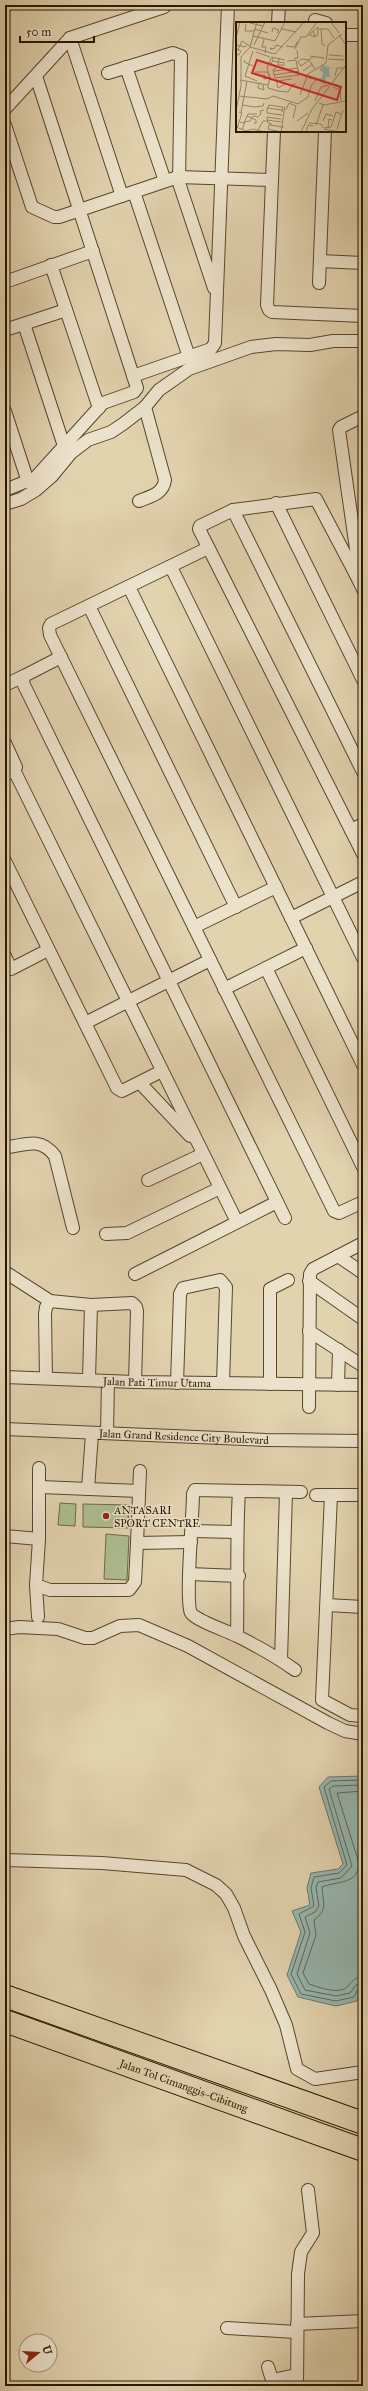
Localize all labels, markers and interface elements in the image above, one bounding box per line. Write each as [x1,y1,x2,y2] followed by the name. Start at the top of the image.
[20,18,94,44] scale bar
[236,22,346,132] inset map
[26,25,51,39] text: 50 m
[102,1375,211,1390] street label: Jalan Pati Timur Utama
[97,1427,269,1447] street label: Jalan Grand Residence City Boulevard
[113,1504,200,1530] place label: ANTASARI SPORT CENTRE
[101,1511,111,1521] marker: ANTASARI SPORT CENTRE
[116,2056,250,2115] street label: Jalan Tol Cimanggis–Cibitung
[18,2333,58,2373] north arrow
[40,2344,55,2357] text: U

